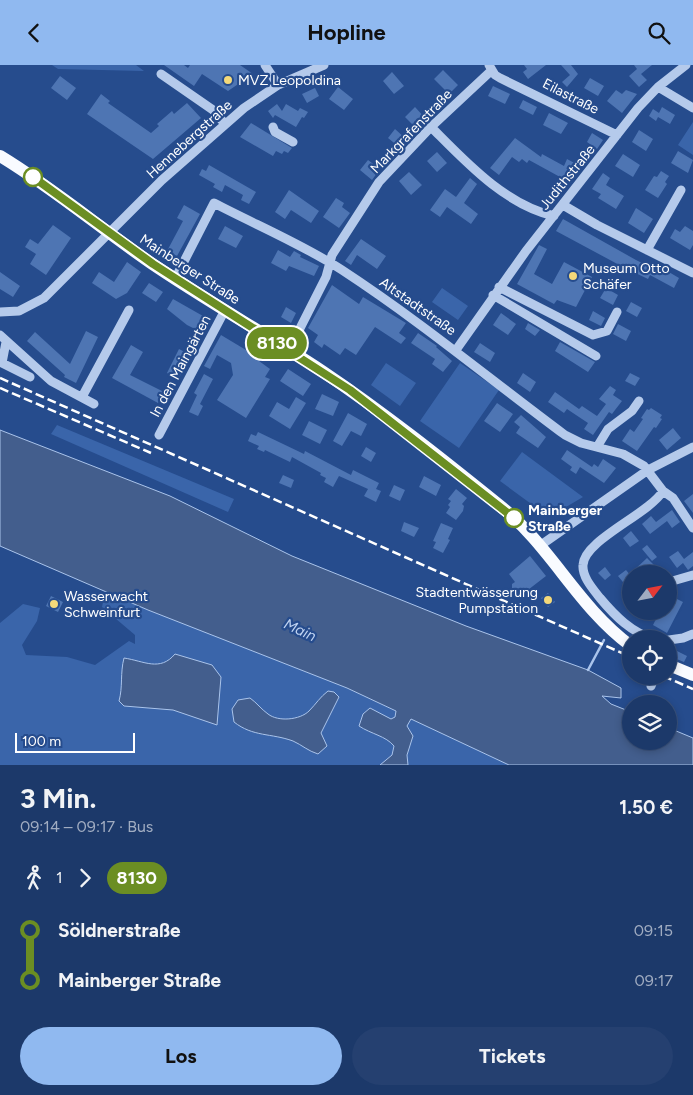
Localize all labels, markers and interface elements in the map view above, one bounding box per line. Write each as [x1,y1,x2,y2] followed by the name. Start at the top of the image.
[20,19,48,47] icon: back
[307,19,386,46] text: Hopline
[645,19,673,47] icon: search
[238,72,341,89] place label: MVZ Leopoldina
[222,74,234,86] marker: MVZ Leopoldina
[540,75,602,118] street label: Eilastraße
[367,86,456,177] street label: Markgrafenstraße
[143,96,236,182] street label: Hennebergstraße
[536,141,599,213] street label: Judithstraße
[23,167,43,187] unlabelled marker
[136,231,243,308] street label: Mainberger Straße
[583,260,670,293] place label: Museum Otto Schäfer
[567,270,579,282] marker: Museum Otto Schäfer
[376,274,460,339] street label: Altstadtstraße
[146,312,215,420] street label: In den Maingärten
[242,327,312,359] line badge: 8130
[257,332,297,354] text: 8130
[528,502,603,535] place label: Mainberger Straße
[504,508,524,528] marker: Mainberger Straße
[622,565,678,620] north arrow
[622,565,677,750] map controls
[415,584,538,617] place label: Stadtentwässerung Pumpstation
[64,588,148,621] place label: Wasserwacht Schweinfurt
[542,594,554,606] marker: Stadtentwässerung Pumpstation
[48,598,60,610] marker: Wasserwacht Schweinfurt
[281,615,319,645] water label: Main
[622,630,677,685] button: locate
[622,695,677,750] button: layers
[15,730,135,753] scale bar
[22,733,61,750] text: 100 m
[20,781,96,815] text: 3 Min.
[619,796,673,819] text: 1.50 €
[20,817,153,836] text: 09:14 – 09:17 · Bus
[20,864,48,892] icon: walk
[71,864,99,892] icon: forward
[117,867,157,889] text: 8130
[56,868,63,887] text: 1
[58,919,181,942] text: Söldnerstraße
[634,921,673,940] text: 09:15
[58,969,221,992] text: Mainberger Straße
[634,971,673,990] text: 09:17
[20,1027,342,1085] button: Los
[352,1027,673,1085] button: Tickets

